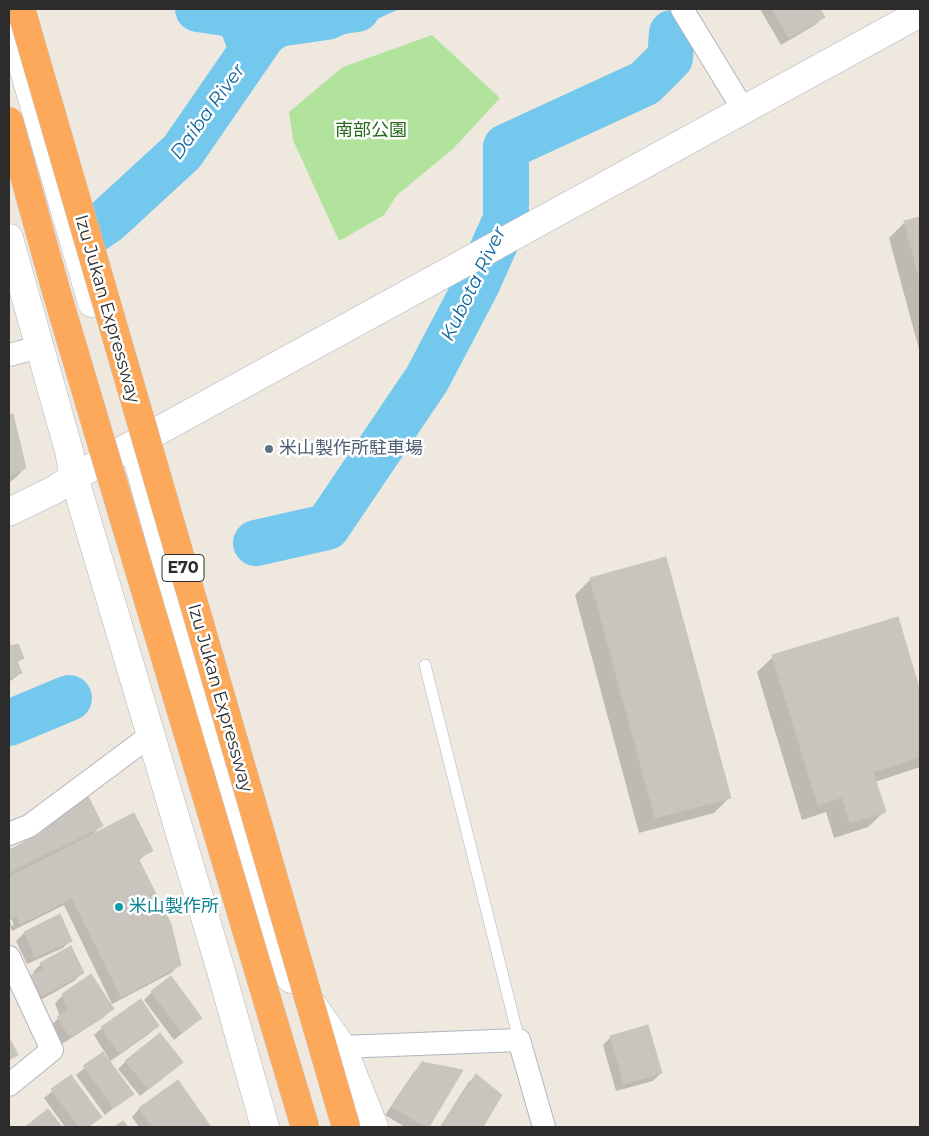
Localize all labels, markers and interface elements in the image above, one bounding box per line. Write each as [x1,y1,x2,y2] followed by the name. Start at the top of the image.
[166,60,250,164] water label: Daiba River
[335,120,407,142] park label: 南部公園
[70,212,144,406] street label: Izu Jukan Expressway
[437,223,511,345] water label: Kubota River
[279,438,423,460] place label: 米山製作所駐車場
[263,443,275,455] marker: 米山製作所駐車場
[162,554,204,582] road number: E70
[183,601,257,795] street label: Izu Jukan Expressway
[129,896,219,918] place label: 米山製作所
[113,901,125,913] marker: 米山製作所

